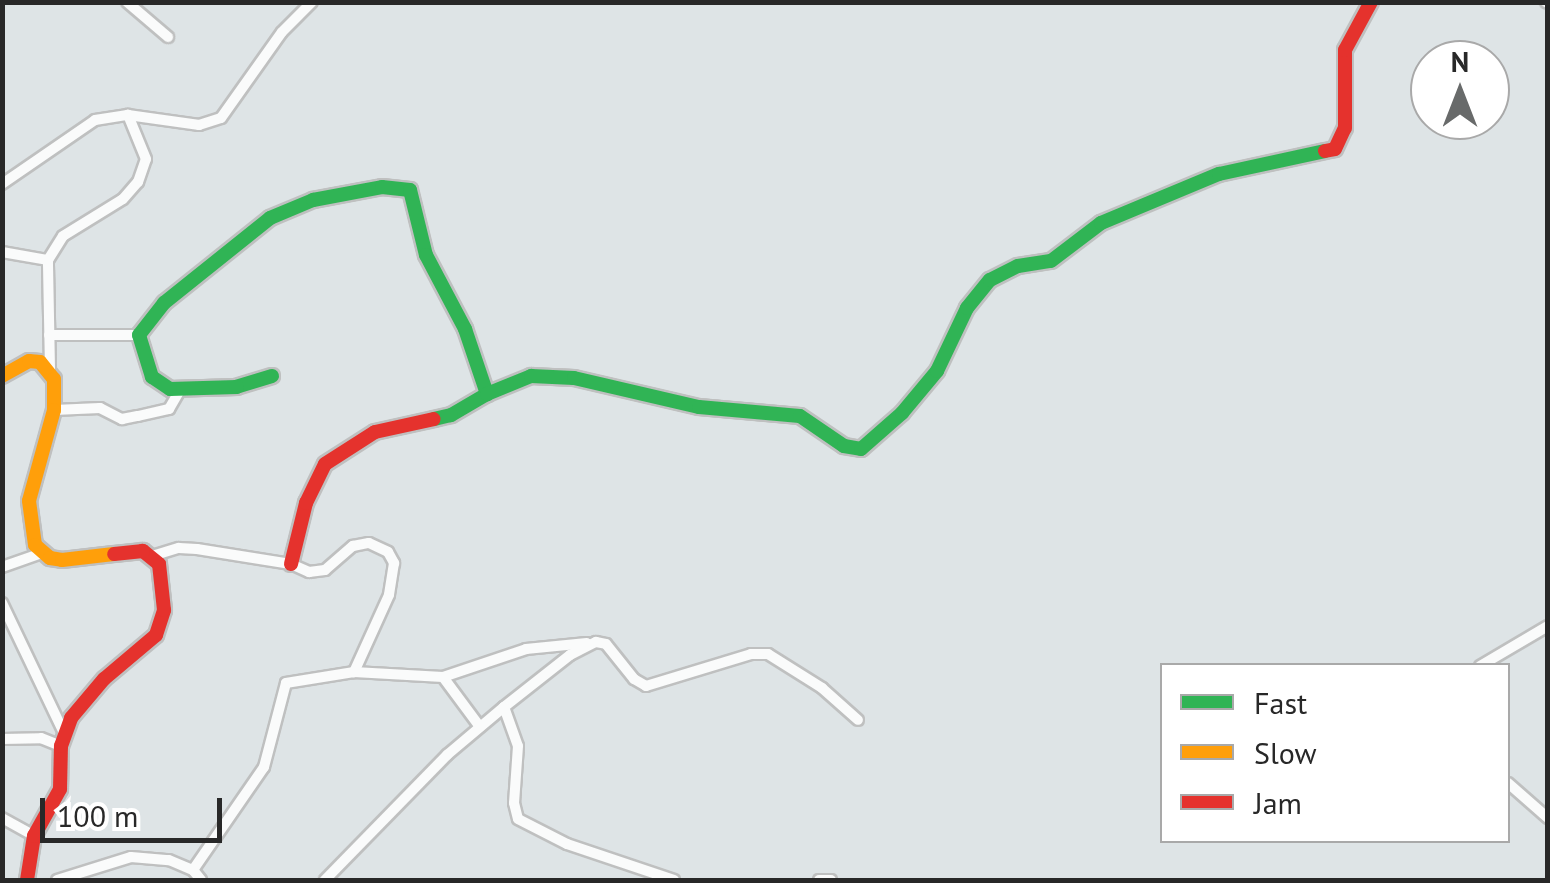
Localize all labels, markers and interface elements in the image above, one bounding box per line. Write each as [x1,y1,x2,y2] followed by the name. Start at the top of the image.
[1410,40,1510,140] north arrow
[1451,43,1469,80] text: N
[1160,663,1510,843] legend
[1254,683,1307,722] text: Fast
[1254,733,1317,772] text: Slow
[45,778,228,840] scale bar
[1254,783,1302,822] text: Jam
[57,796,138,835] text: 100 m

